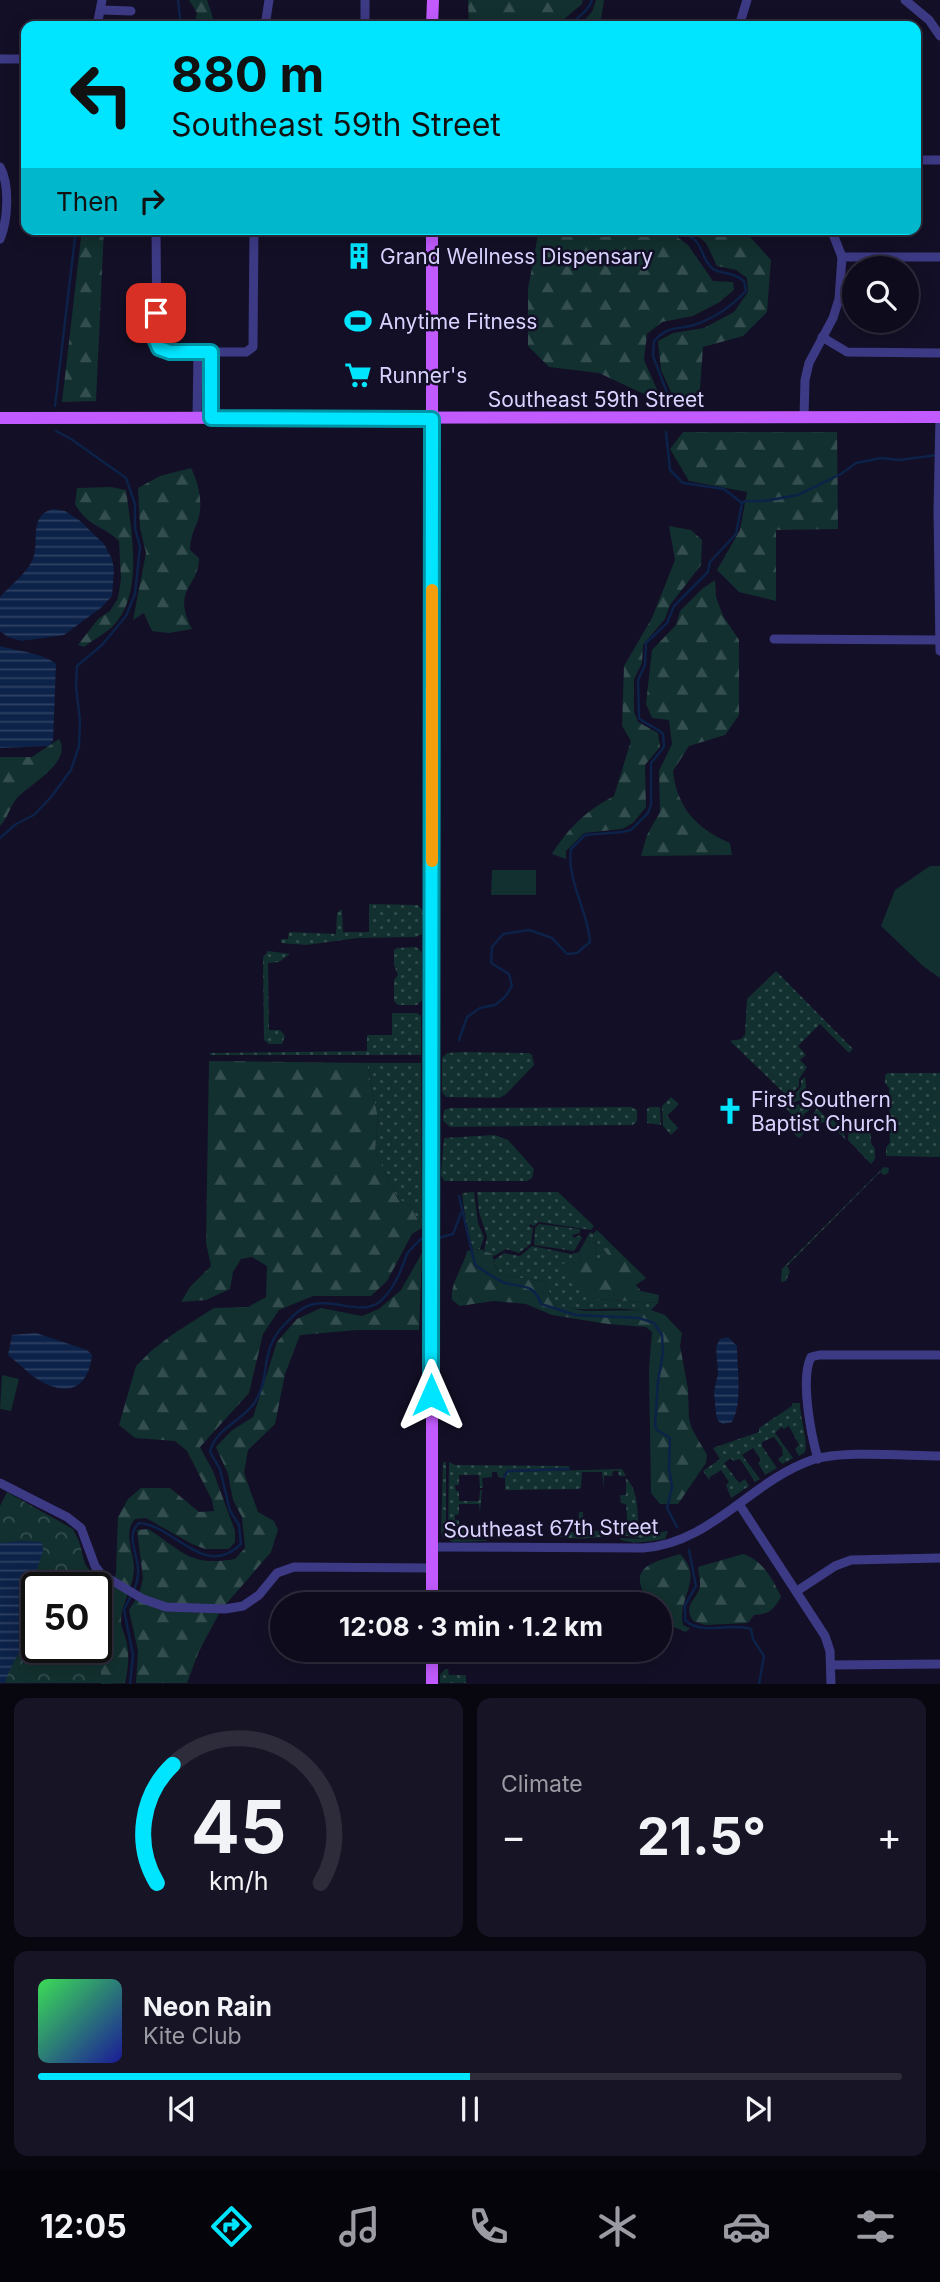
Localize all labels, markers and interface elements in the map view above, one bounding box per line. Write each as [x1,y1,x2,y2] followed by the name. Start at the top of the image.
[171,45,324,104] text: 880 m
[56,49,147,140] icon: left
[171,105,501,144] text: Southeast 59th Street
[133,182,171,220] icon: right
[56,186,119,217] text: Then
[344,241,374,271] building icon: Grand Wellness Dispensary
[380,244,653,269] place label: Grand Wellness Dispensary
[842,256,919,333] map controls
[842,256,919,333] button: search
[126,283,186,343] pin
[137,294,175,332] icon: arrive
[343,306,373,336] sports icon: Anytime Fitness
[379,309,537,334] place label: Anytime Fitness
[343,360,373,390] supermarket icon: Runner's
[379,363,467,388] place label: Runner's
[488,387,704,412] street label: Southeast 59th Street
[751,1087,897,1136] place label: First Southern Baptist Church
[715,1096,745,1126] church icon: First Southern Baptist Church
[394,1358,468,1432] position arrow
[443,1514,659,1542] street label: Southeast 67th Street
[21,1572,112,1663] speed limit sign: 50
[339,1611,603,1642] text: 12:08 · 3 min · 1.2 km
[501,1770,583,1798] text: Climate
[191,1783,286,1872] text: 45
[637,1805,766,1868] text: 21.5°
[501,1813,526,1859] text: −
[877,1813,902,1859] text: +
[209,1866,268,1896] text: km/h
[143,1991,272,2022] text: Neon Rain
[143,2022,242,2050] text: Kite Club
[163,2090,201,2128] icon: previous
[451,2090,489,2128] icon: pause
[739,2090,777,2128] icon: next
[207,2202,256,2251] icon: directions
[335,2202,384,2251] icon: music
[464,2202,513,2251] icon: phone
[593,2202,642,2251] icon: climate
[722,2202,771,2251] icon: car
[851,2202,900,2251] icon: filters
[40,2207,127,2246] text: 12:05

